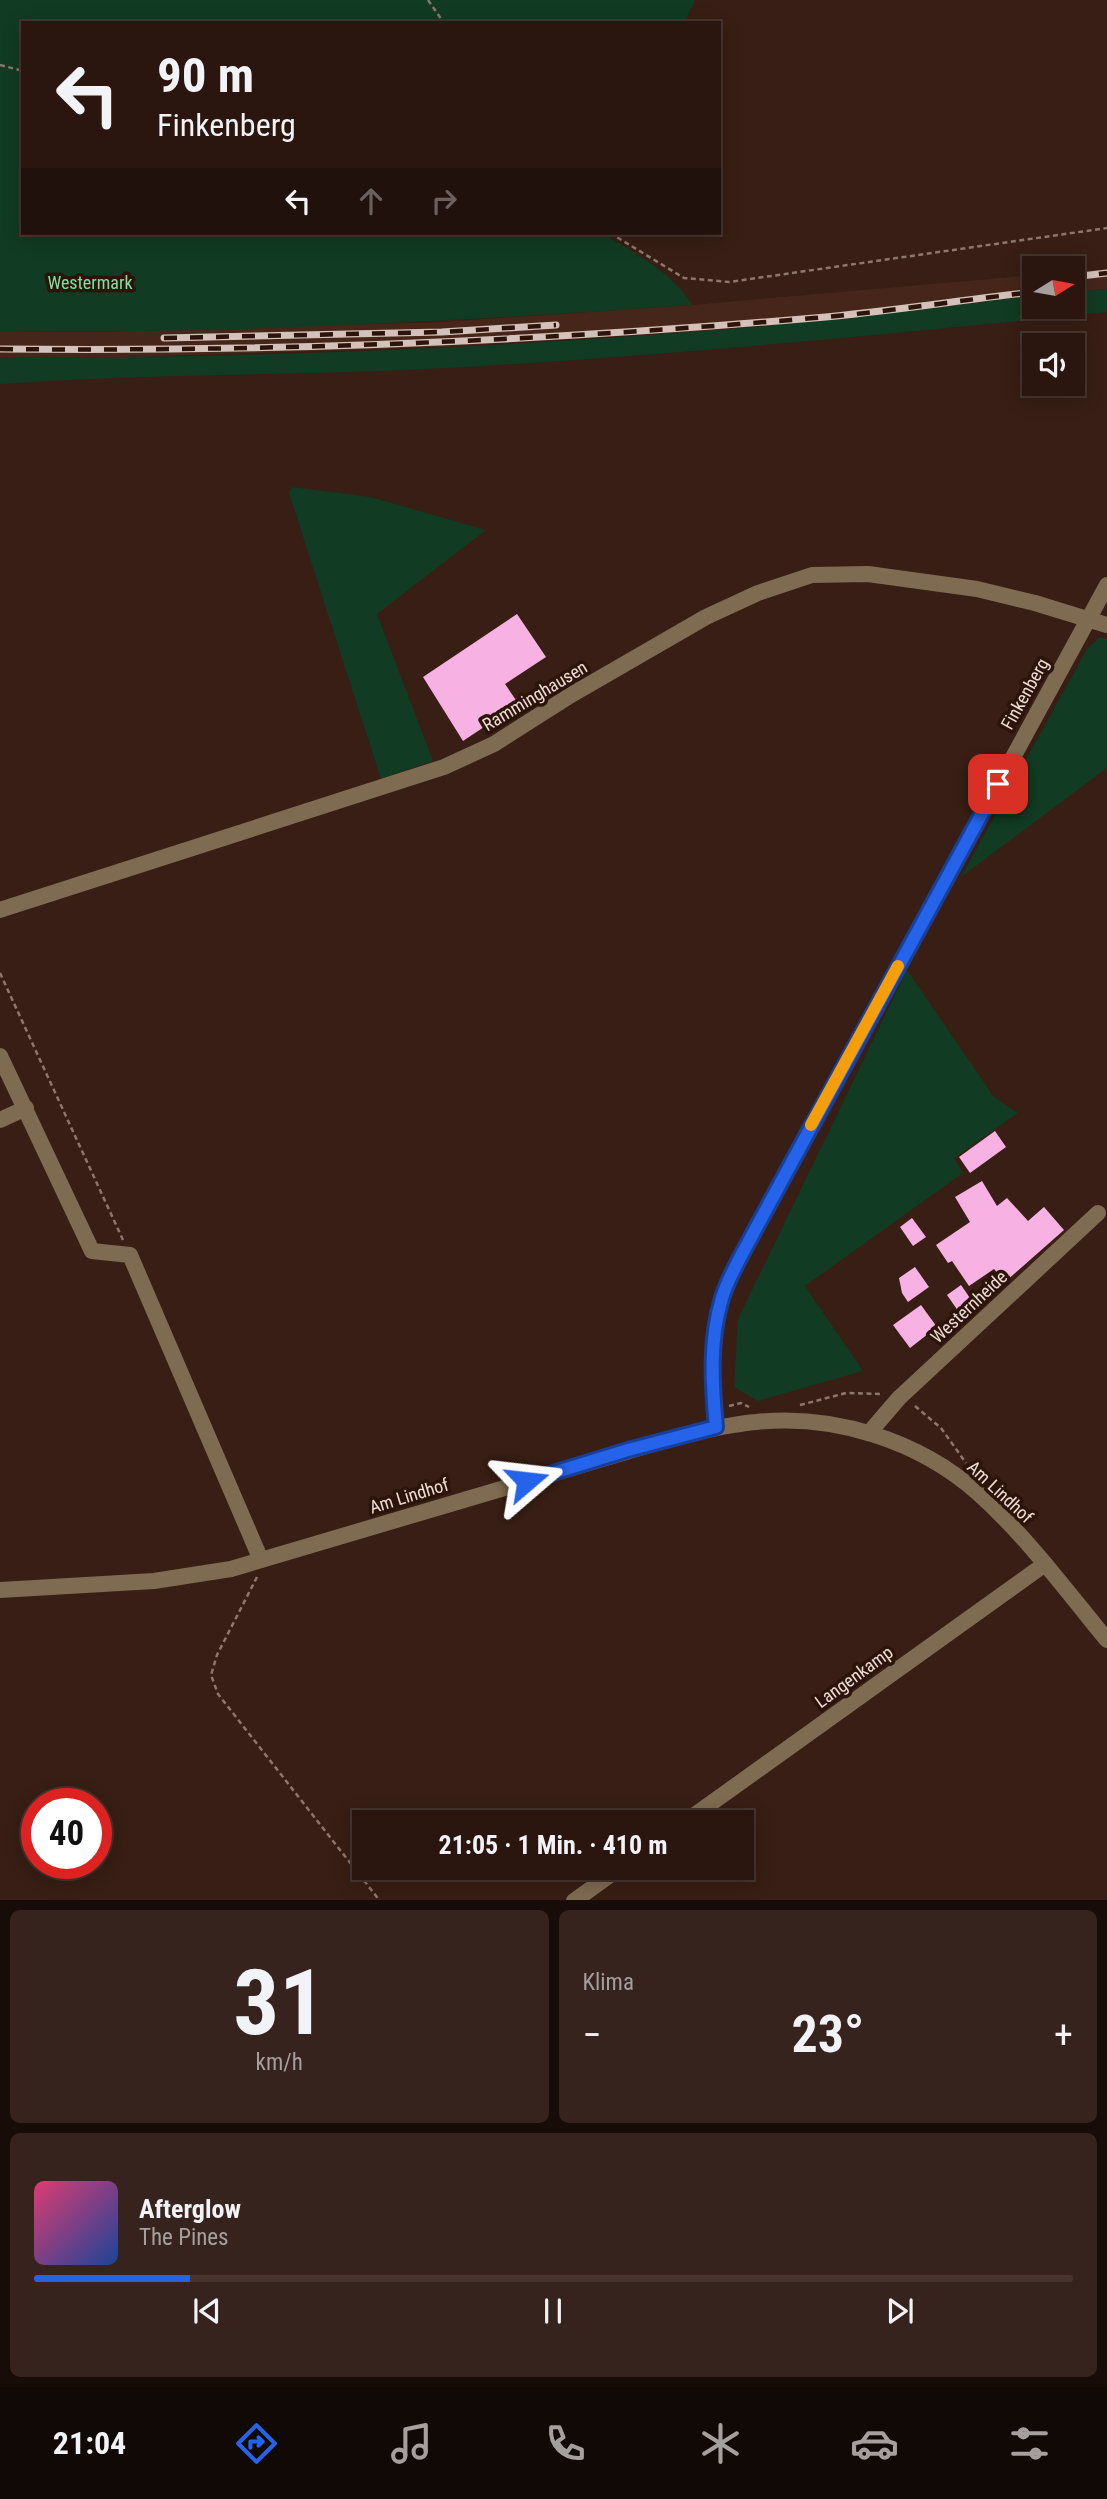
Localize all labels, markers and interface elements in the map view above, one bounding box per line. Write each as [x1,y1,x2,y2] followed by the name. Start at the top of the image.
[157,47,254,104] text: 90 m
[42,49,133,140] icon: left
[157,106,296,144] text: Finkenberg
[279,182,317,220] icon: left
[352,182,390,220] icon: ahead
[425,182,463,220] icon: right
[1022,256,1085,318] north arrow
[1022,256,1085,396] map controls
[47,272,133,293] park label: Westermark
[1022,333,1085,396] button: sound
[996,655,1053,733] street label: Finkenberg
[479,656,591,735] street label: Ramminghausen
[968,754,1028,814] pin
[979,765,1017,803] icon: arrive
[926,1266,1011,1347] street label: Westernheide
[490,1444,564,1518] position arrow
[963,1456,1038,1527] street label: Am Lindhof
[367,1473,451,1518] street label: Am Lindhof
[811,1641,897,1712] street label: Langenkamp
[21,1788,112,1879] speed limit sign: 40
[439,1830,667,1860] text: 21:05 · 1 Min. · 410 m
[233,1950,325,2056] text: 31
[583,1969,634,1996] text: Klima
[791,2004,864,2065] text: 23°
[583,2013,602,2057] text: −
[1054,2013,1073,2057] text: +
[256,2049,303,2076] text: km/h
[139,2194,241,2224] text: Afterglow
[139,2224,229,2251] text: The Pines
[188,2292,226,2330] icon: previous
[534,2292,572,2330] icon: pause
[881,2292,919,2330] icon: next
[232,2419,281,2468] icon: directions
[387,2419,436,2468] icon: music
[541,2419,590,2468] icon: phone
[696,2419,745,2468] icon: climate
[850,2419,899,2468] icon: car
[1005,2419,1054,2468] icon: filters
[53,2424,126,2462] text: 21:04

